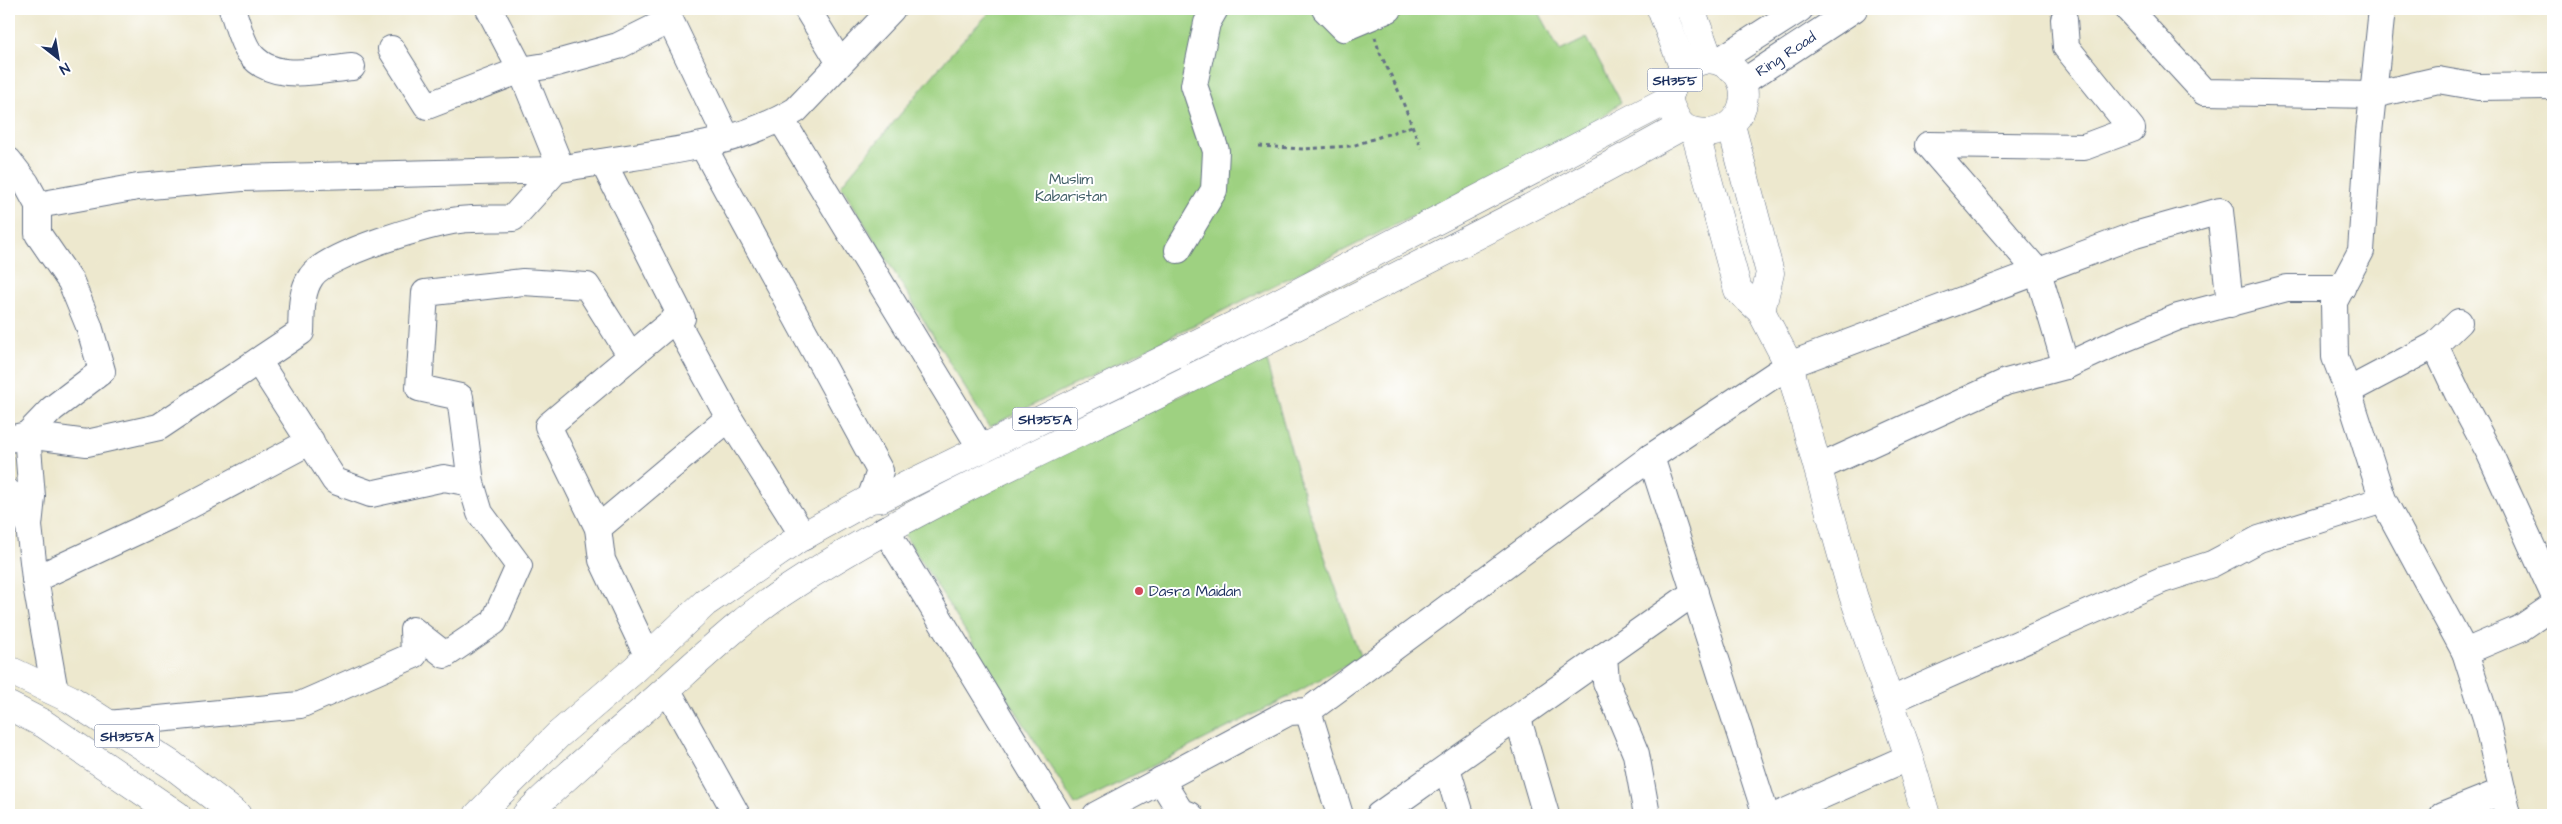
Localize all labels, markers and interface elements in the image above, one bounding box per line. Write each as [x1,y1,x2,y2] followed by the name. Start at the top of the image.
[1751,27,1821,82] street label: Ring Road
[32,32,82,82] north arrow
[55,57,73,79] text: N
[1648,68,1702,92] road number: SH355
[1035,169,1108,207] park label: Muslim Kabaristan
[1012,408,1078,430] road number: SH355A
[1149,581,1241,602] place label: Dasra Maidan
[1133,585,1145,597] marker: Dasra Maidan
[94,724,160,748] road number: SH355A

